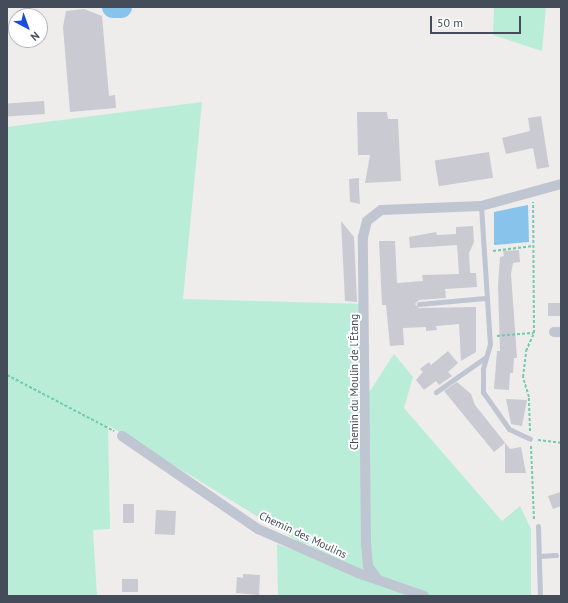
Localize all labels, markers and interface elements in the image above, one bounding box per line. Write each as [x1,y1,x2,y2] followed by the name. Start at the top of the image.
[8,8,48,48] north arrow
[432,8,523,34] scale bar
[437,15,463,30] text: 50 m
[28,29,43,44] text: N
[347,314,361,450] street label: Chemin du Moulin de l'Étang
[257,509,349,561] street label: Chemin des Moulins

